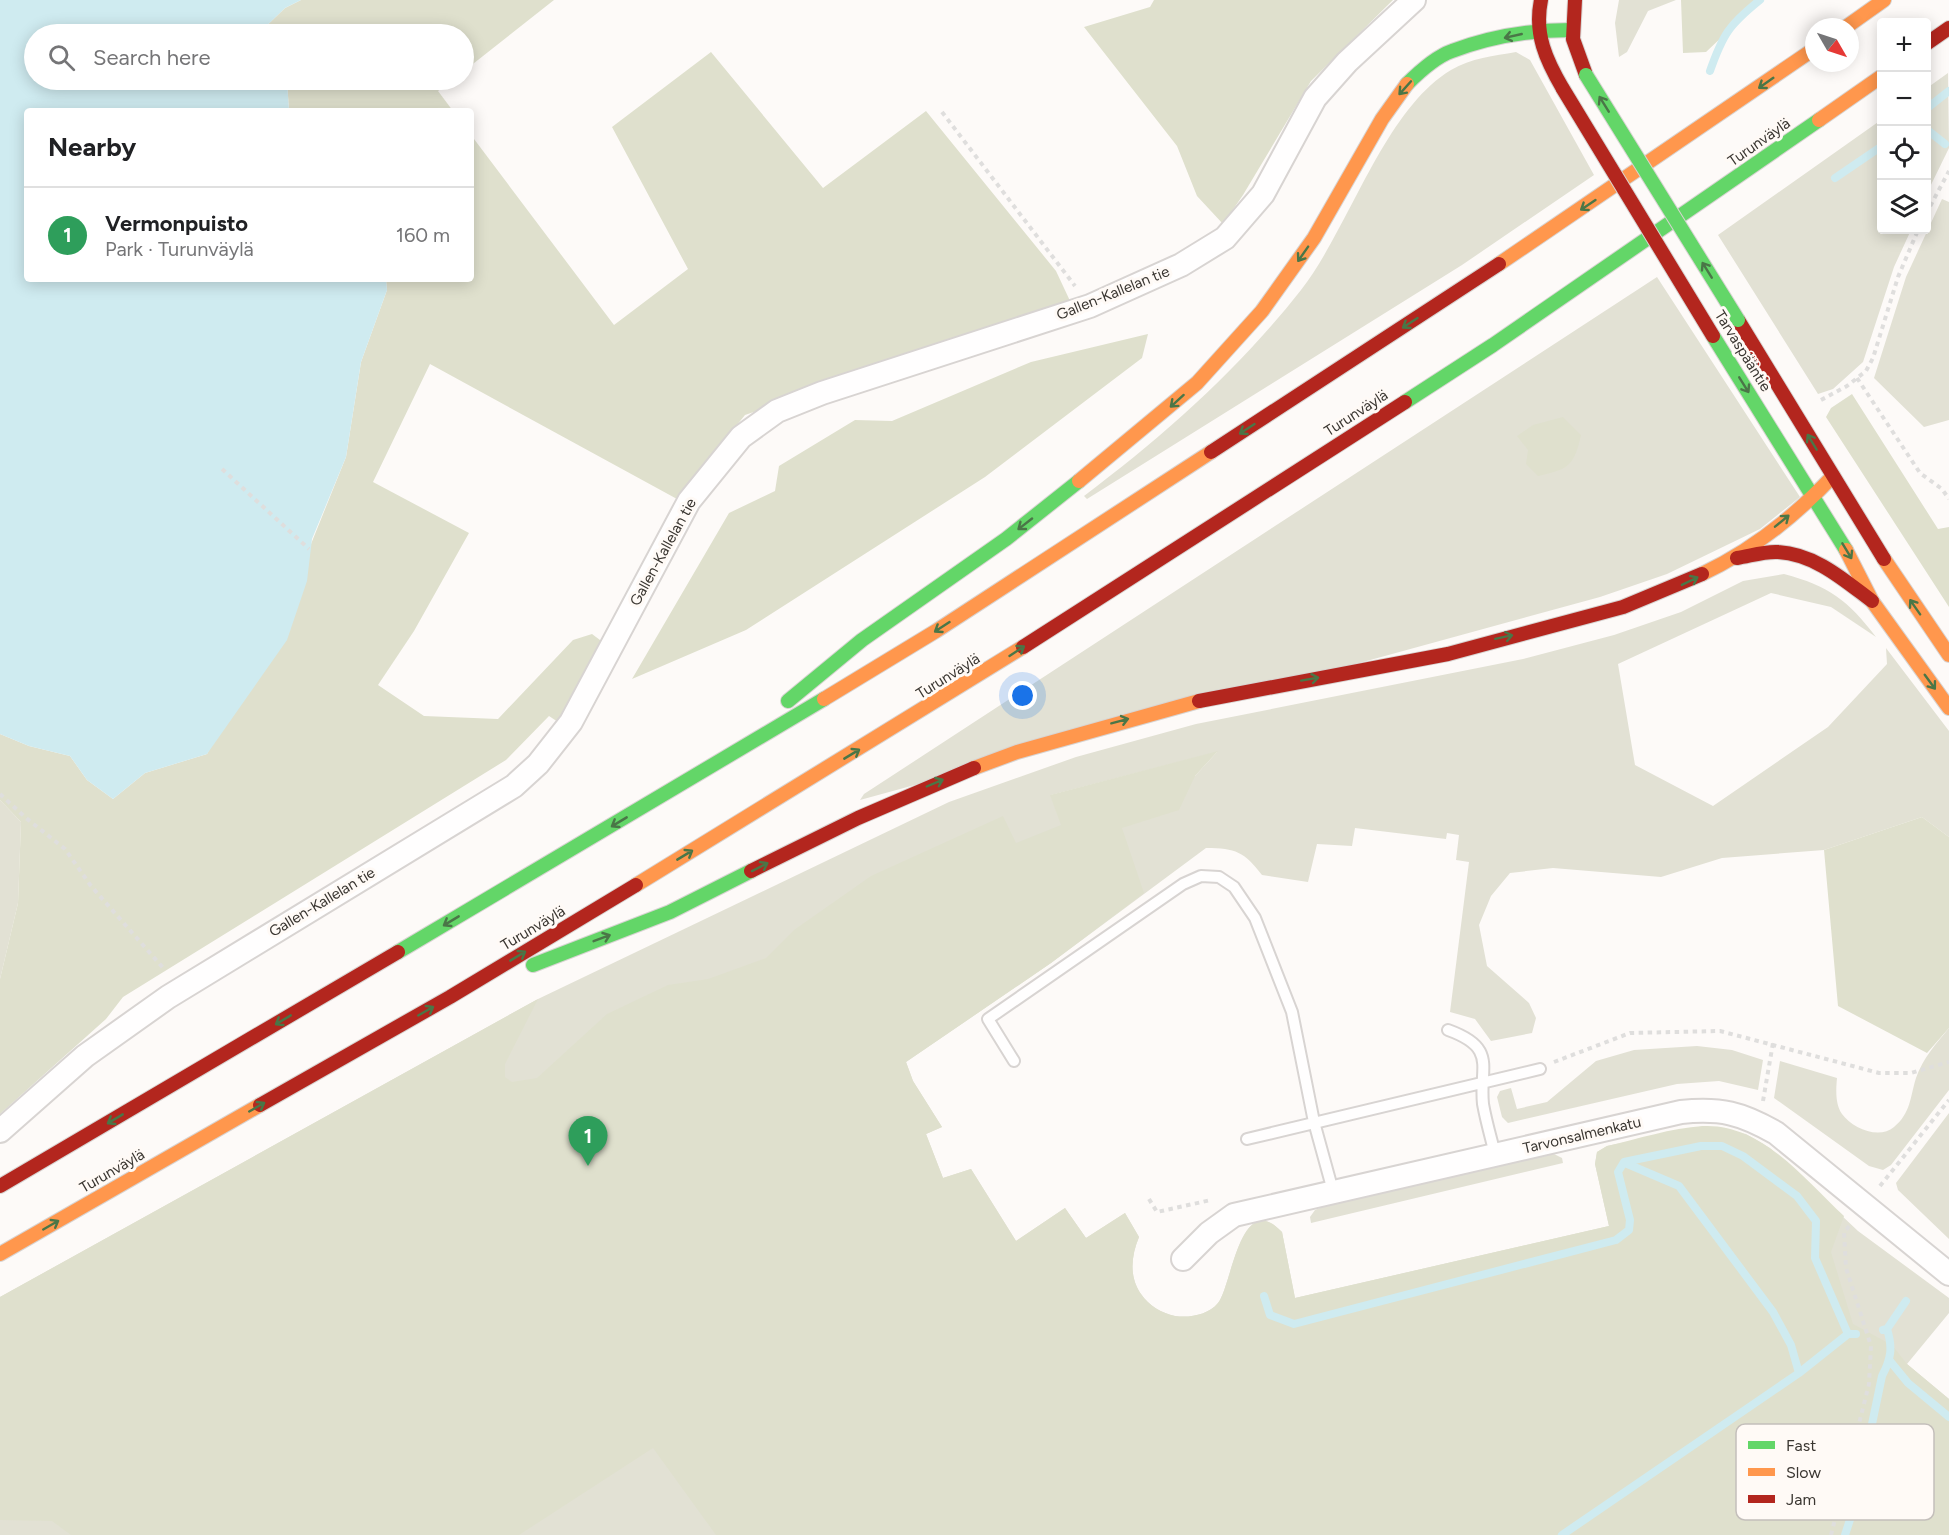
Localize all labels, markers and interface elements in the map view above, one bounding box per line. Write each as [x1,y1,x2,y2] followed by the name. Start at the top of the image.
[1805,18,1859,72] north arrow
[1877,18,1931,234] map controls
[1877,18,1931,72] button: +
[24,24,474,90] search box
[1504,30,1523,42] one-way arrow
[45,41,78,74] icon: search
[93,44,211,71] text: Search here
[1877,72,1931,126] button: −
[1758,77,1775,89] one-way arrow
[1398,80,1412,95] one-way arrow
[1598,96,1611,113] one-way arrow
[1724,114,1794,170] street label: Turunväylä
[1877,126,1931,180] button: locate
[48,131,136,163] text: Nearby
[1877,180,1931,234] button: layers
[1579,198,1596,211] one-way arrow
[105,210,248,237] text: Vermonpuisto
[63,223,72,247] text: 1
[396,223,450,247] text: 160 m
[105,237,254,261] text: Park · Turunväylä
[1297,245,1309,261] one-way arrow
[1054,262,1172,324] street label: Gallen-Kallelan tie
[1701,262,1713,279] one-way arrow
[1711,307,1775,395] street label: Tarvaspääntie
[1402,317,1419,329] one-way arrow
[1739,376,1751,393] one-way arrow
[1321,386,1391,440] street label: Turunväylä
[1169,394,1184,408] one-way arrow
[1238,423,1255,436] one-way arrow
[1806,434,1818,451] one-way arrow
[626,495,700,609] street label: Gallen-Kallelan tie
[1774,515,1790,528] one-way arrow
[1017,517,1033,530] one-way arrow
[1841,542,1853,559] one-way arrow
[1680,574,1698,586] one-way arrow
[1909,599,1921,616] one-way arrow
[934,621,951,633] one-way arrow
[1494,631,1513,643] one-way arrow
[1008,645,1025,657] one-way arrow
[913,649,983,703] street label: Turunväylä
[1300,673,1320,684] one-way arrow
[1924,674,1936,690] one-way arrow
[1008,681,1037,710] your location
[1110,715,1129,726] one-way arrow
[843,748,860,760] one-way arrow
[926,777,944,788] one-way arrow
[611,816,628,828] one-way arrow
[676,849,693,861] one-way arrow
[750,861,768,873] one-way arrow
[266,863,378,941] street label: Gallen-Kallelan tie
[498,902,568,954] street label: Turunväylä
[443,915,460,927] one-way arrow
[593,932,611,943] one-way arrow
[509,950,526,962] one-way arrow
[417,1005,434,1017] one-way arrow
[275,1014,292,1026] one-way arrow
[248,1101,265,1113] one-way arrow
[107,1113,124,1125] one-way arrow
[1521,1113,1643,1157] street label: Tarvonsalmenkatu
[568,1116,608,1166] pin: 1
[76,1145,148,1197] street label: Turunväylä
[42,1218,59,1230] one-way arrow
[1736,1424,1934,1520] legend
[1786,1436,1816,1455] text: Fast
[1786,1463,1821,1482] text: Slow
[1786,1490,1816,1509] text: Jam

